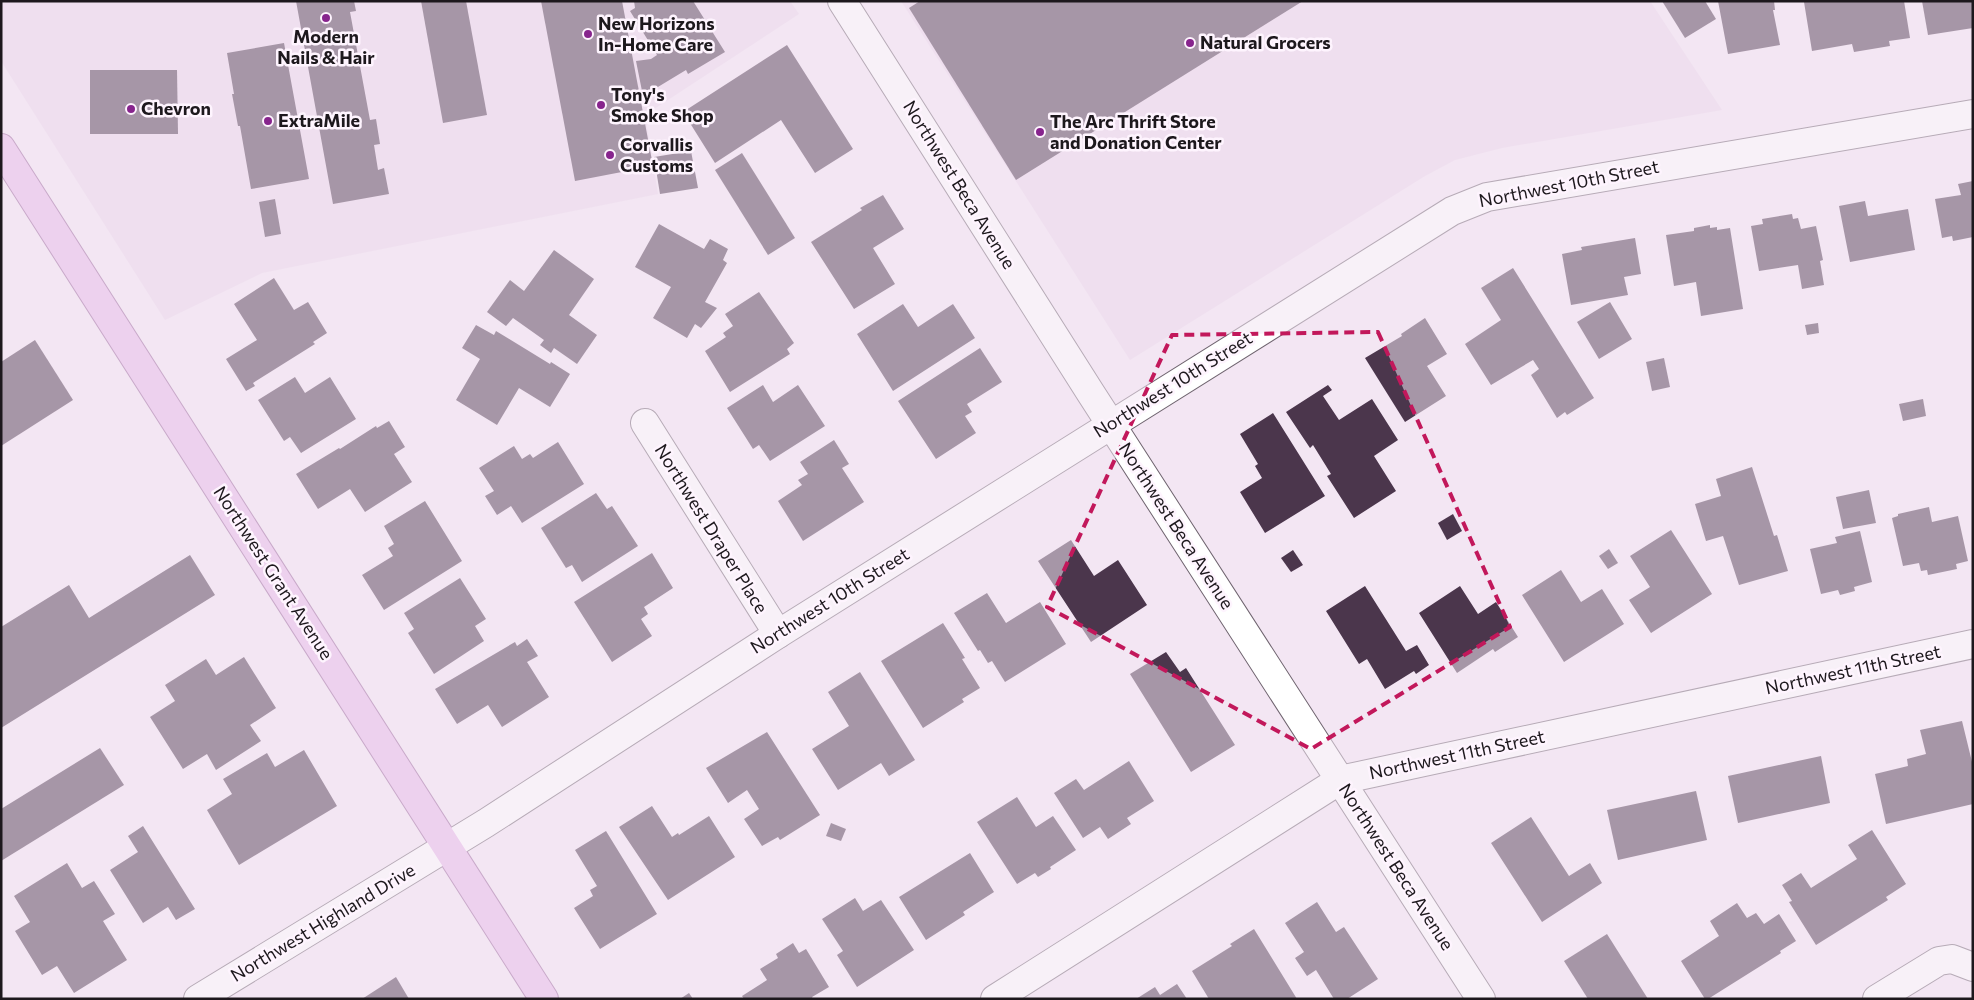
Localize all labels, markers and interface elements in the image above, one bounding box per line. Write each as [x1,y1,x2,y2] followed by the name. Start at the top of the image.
[320,12,332,24] marker: Modern Nails & Hair
[598,12,715,55] place label: New Horizons In-Home Care
[277,25,375,68] place label: Modern Nails & Hair
[582,28,594,40] marker: New Horizons In-Home Care
[1200,31,1331,53] place label: Natural Grocers
[1184,37,1196,49] marker: Natural Grocers
[611,83,714,126] place label: Tony's Smoke Shop
[899,96,1021,273] street label: Northwest Beca Avenue
[141,97,211,119] place label: Chevron
[595,99,607,111] marker: Tony's Smoke Shop
[125,103,137,115] marker: Chevron
[278,109,360,131] place label: ExtraMile
[1050,110,1222,153] place label: The Arc Thrift Store and Donation Center
[262,115,274,127] marker: ExtraMile
[1034,126,1046,138] marker: The Arc Thrift Store and Donation Center
[620,133,693,176] place label: Corvallis Customs
[604,149,616,161] marker: Corvallis Customs
[1477,155,1661,211] street label: Northwest 10th Street
[1089,326,1256,442] street label: Northwest 10th Street
[1115,438,1239,613] street label: Northwest Beca Avenue
[651,440,773,617] street label: Northwest Draper Place
[210,482,338,663] street label: Northwest Grant Avenue
[746,542,913,658] street label: Northwest 10th Street
[1763,640,1943,698] street label: Northwest 11th Street
[1367,725,1547,783] street label: Northwest 11th Street
[1335,779,1459,954] street label: Northwest Beca Avenue
[226,858,419,986] street label: Northwest Highland Drive

